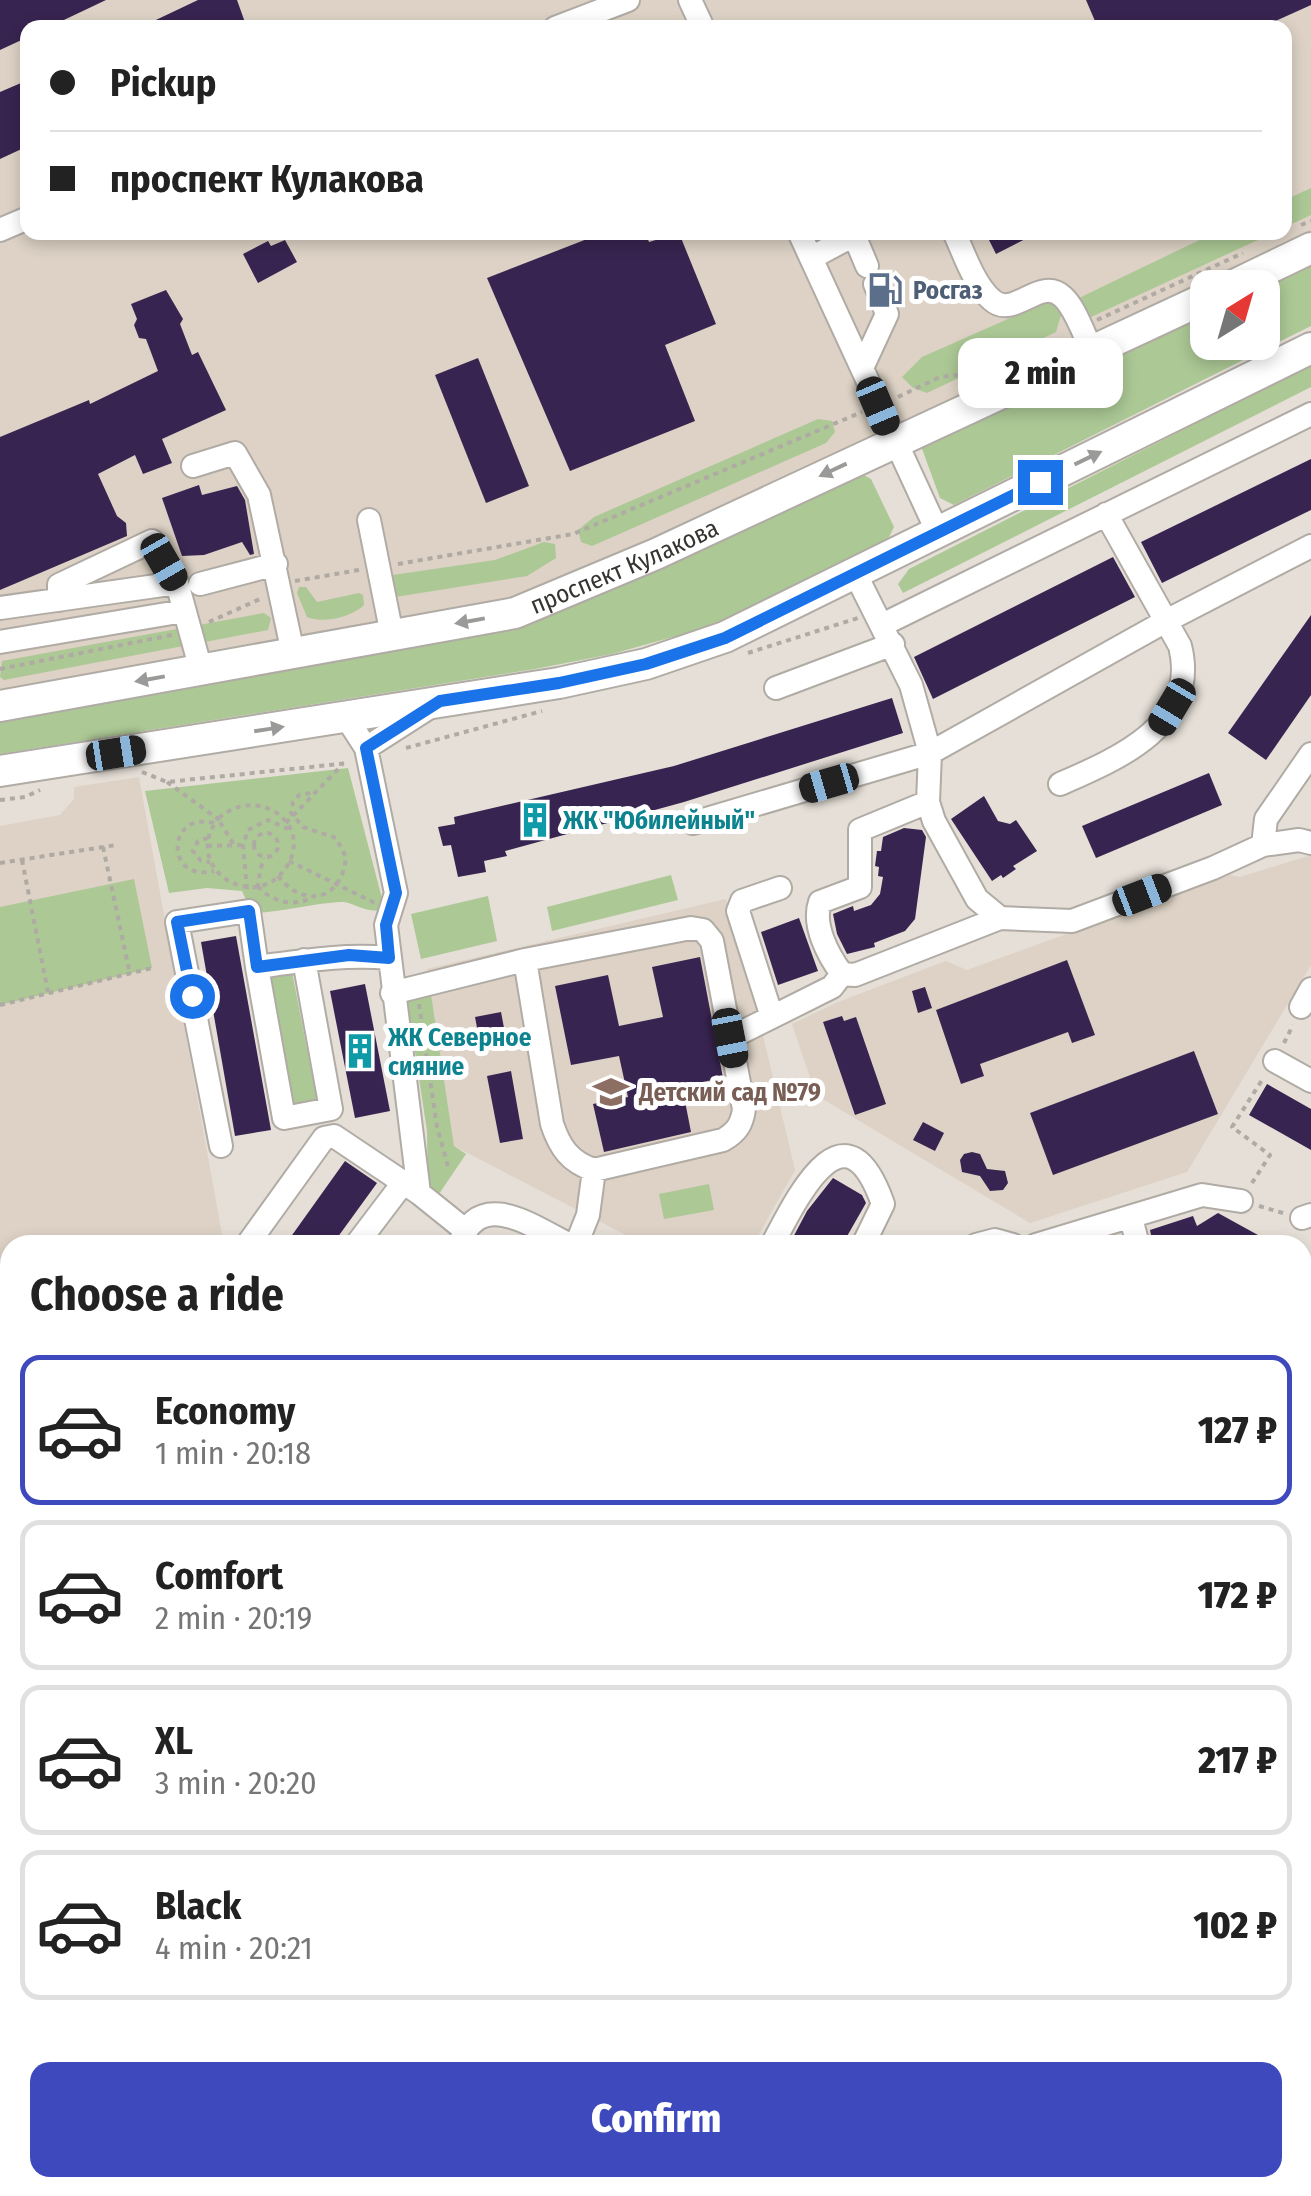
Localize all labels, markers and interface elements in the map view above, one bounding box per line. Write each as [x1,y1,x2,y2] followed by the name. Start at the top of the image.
[110,60,216,106] text: Pickup
[110,156,424,202] text: проспект Кулакова
[1190,270,1280,360] north arrow
[1190,270,1280,360] map controls
[866,271,904,309] fuel station icon: Росгаз
[913,276,983,306] place label: Росгаз
[958,337,1122,407] callout: 2 min
[1005,354,1076,392] text: 2 min
[852,373,904,439] car
[1074,450,1103,467] one-way arrow
[1018,460,1063,505] route end
[818,461,847,478] one-way arrow
[526,513,723,621] street label: проспект Кулакова
[136,529,192,595] car
[453,614,485,629] one-way arrow
[134,672,165,687] one-way arrow
[1144,674,1200,740] car
[254,720,285,736] one-way arrow
[84,733,148,773] car
[796,760,862,806] car
[516,801,554,839] building icon: ЖК "Юбилейный"
[562,806,755,836] place label: ЖК "Юбилейный"
[1109,870,1175,920] car
[170,974,215,1019] route start
[710,1006,750,1070] car
[387,1023,532,1082] place label: ЖК Северное сияние
[341,1032,379,1070] building icon: ЖК Северное сияние
[592,1073,630,1111] school or university icon: Детский сад №79
[638,1078,821,1108] place label: Детский сад №79
[30,1268,284,1322] text: Choose a ride
[35,1385,125,1475] icon: car
[155,1388,295,1434] text: Economy
[1198,1407,1277,1453] text: 127 ₽
[155,1434,311,1472] text: 1 min · 20:18
[35,1550,125,1640] icon: car
[155,1553,283,1599] text: Comfort
[1198,1572,1277,1618] text: 172 ₽
[155,1599,312,1637] text: 2 min · 20:19
[35,1715,125,1805] icon: car
[155,1718,193,1764] text: XL
[1198,1737,1277,1783] text: 217 ₽
[155,1764,317,1802] text: 3 min · 20:20
[35,1880,125,1970] icon: car
[155,1883,241,1929] text: Black
[1193,1902,1277,1948] text: 102 ₽
[155,1929,313,1967] text: 4 min · 20:21
[30,2062,1282,2177] button: Confirm

